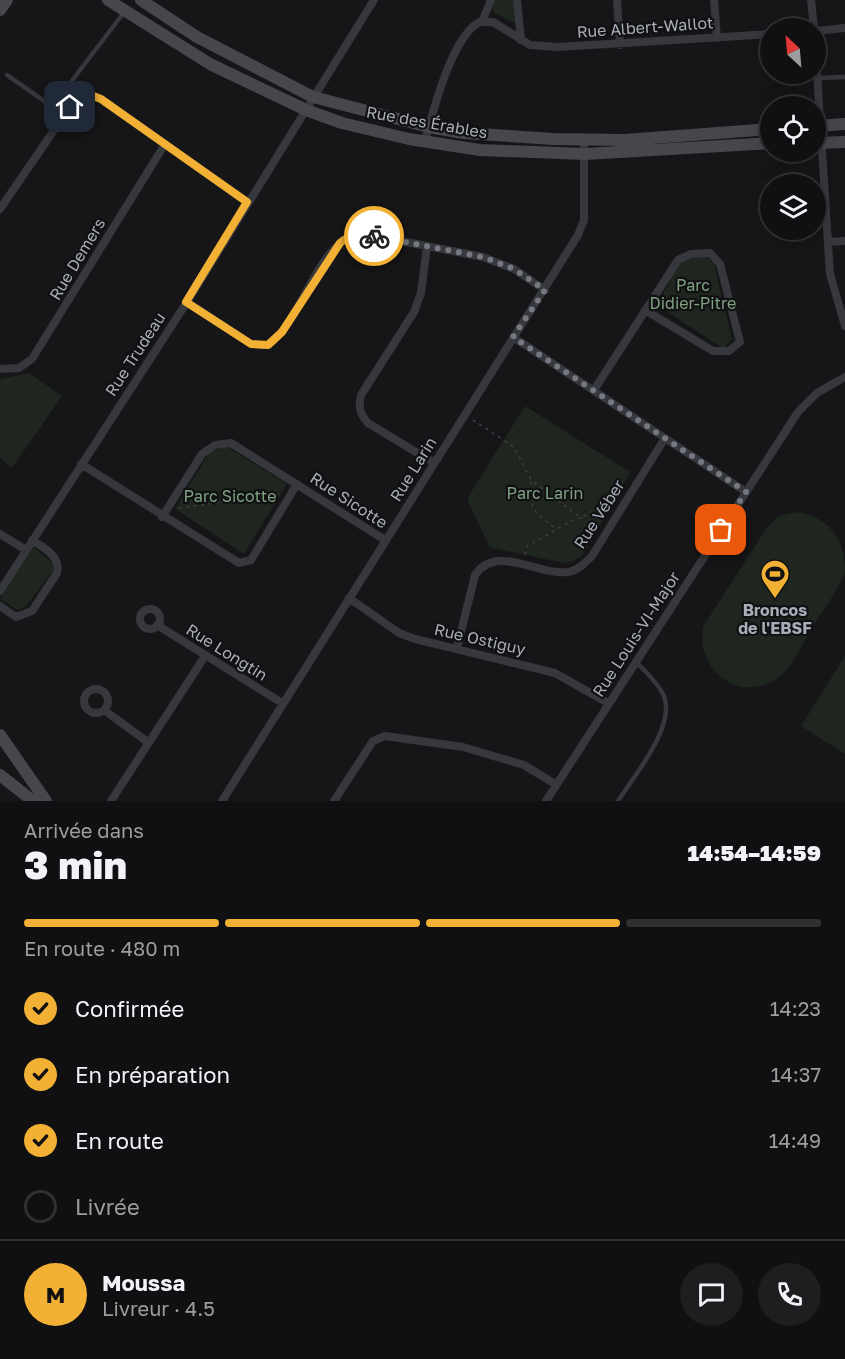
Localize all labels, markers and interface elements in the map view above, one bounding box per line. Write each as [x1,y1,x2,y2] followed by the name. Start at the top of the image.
[576,12,714,42] street label: Rue Albert-Wallot
[760,18,826,84] north arrow
[760,18,826,240] map controls
[44,81,95,132] pin
[53,90,86,123] icon: home
[760,96,826,162] button: locate
[365,102,489,142] street label: Rue des Érables
[760,174,826,240] button: layers
[344,206,404,266] courier
[45,214,109,304] street label: Rue Demers
[358,220,391,253] icon: bike
[650,275,736,313] park label: Parc Didier-Pitre
[101,308,169,400] street label: Rue Trudeau
[385,433,441,505] street label: Rue Larin
[307,468,391,532] street label: Rue Sicotte
[569,476,629,552] street label: Rue Véber
[507,483,583,503] park label: Parc Larin
[184,486,276,506] park label: Parc Sicotte
[695,504,746,555] pin
[704,513,737,546] icon: bag
[759,558,791,600] sports icon: Broncos de l'EBSF
[588,568,684,700] street label: Rue Louis-VI-Major
[738,600,812,638] place label: Broncos de l'EBSF
[183,619,271,685] street label: Rue Longtin
[432,619,528,659] street label: Rue Ostiguy
[24,818,144,842] text: Arrivée dans
[688,839,821,866] text: 14:54–14:59
[24,841,127,888] text: 3 min
[24,936,180,960] text: En route · 480 m
[24,992,57,1025] icon: check
[75,995,184,1022] text: Confirmée
[770,996,821,1020] text: 14:23
[24,1058,57,1091] icon: check
[75,1061,230,1088] text: En préparation
[771,1062,821,1086] text: 14:37
[24,1124,57,1157] icon: check
[75,1127,164,1154] text: En route
[769,1128,821,1152] text: 14:49
[75,1193,140,1220] text: Livrée
[680,1263,743,1326] button: chat
[758,1263,821,1326] button: phone
[102,1269,185,1296] text: Moussa
[46,1281,65,1308] text: M
[102,1296,215,1320] text: Livreur · 4.5

